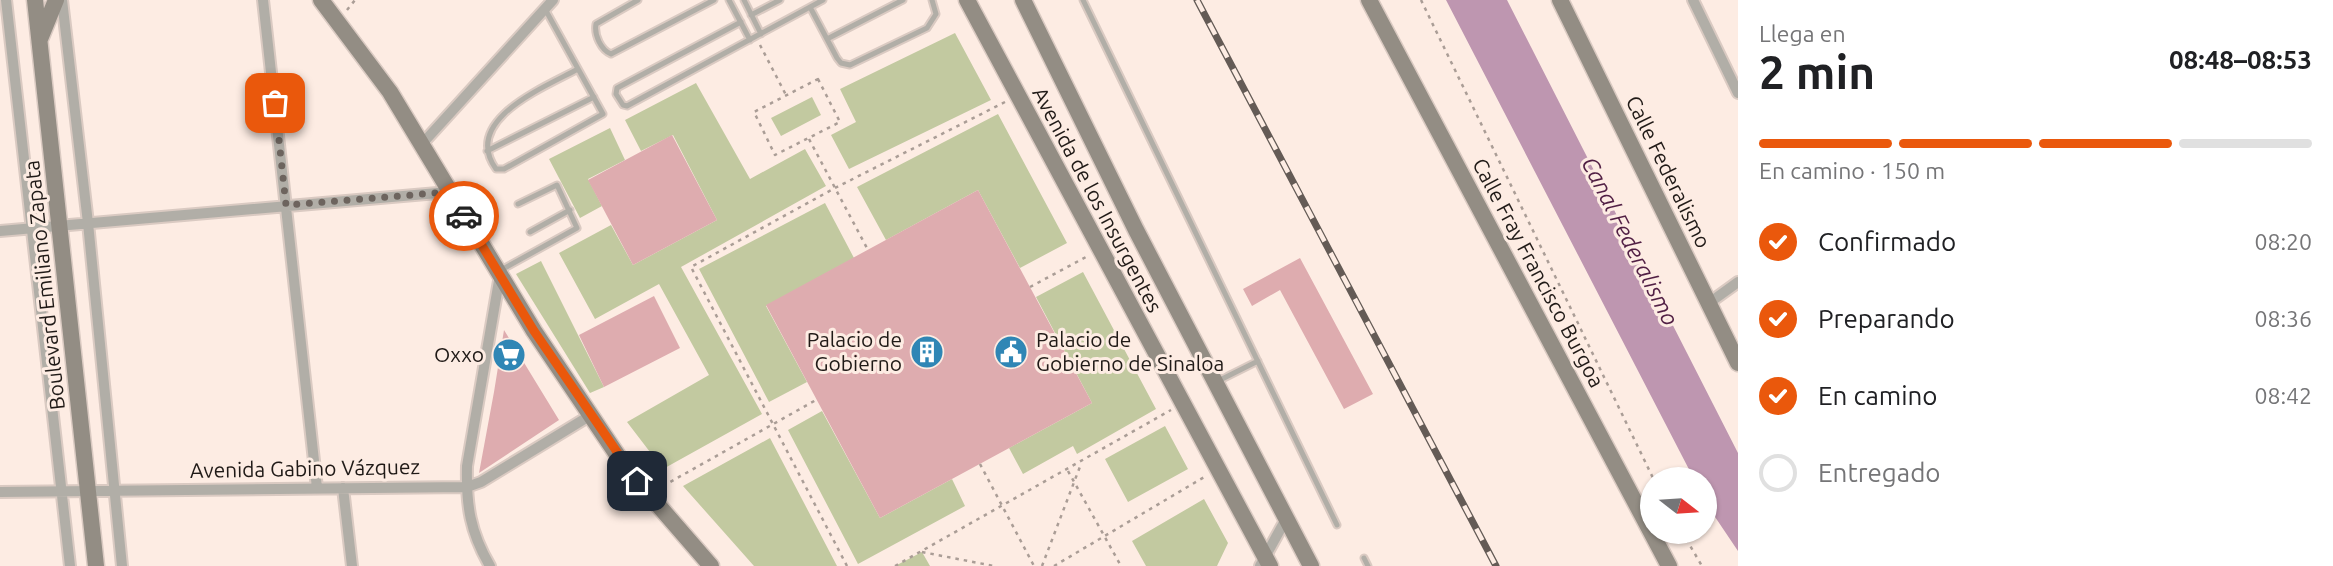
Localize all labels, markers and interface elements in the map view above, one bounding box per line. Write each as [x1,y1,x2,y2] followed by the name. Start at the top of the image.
[1759,21,1846,46] text: Llega en
[2169,45,2312,74] text: 08:48–08:53
[1759,46,1875,98] text: 2 min
[245,73,305,133] pin
[1028,83,1168,316] street label: Avenida de los Insurgentes
[256,84,294,122] icon: bag
[1622,91,1716,252] street label: Calle Federalismo
[1577,152,1684,329] water label: Canal Federalismo
[1468,154,1610,391] street label: Calle Fray Francisco Burgoa
[1759,158,1945,183] text: En camino · 150 m
[19,159,69,411] street label: Boulevard Emiliano Zapata
[429,181,499,251] courier
[445,197,483,235] icon: car
[1759,223,1797,261] icon: check
[1818,227,1956,256] text: Confirmado
[2254,229,2312,254] text: 08:20
[1759,300,1797,338] icon: check
[1818,304,1955,333] text: Preparando
[2254,306,2312,331] text: 08:36
[807,327,902,375] place label: Palacio de Gobierno
[1036,327,1224,375] place label: Palacio de Gobierno de Sinaloa
[908,333,946,371] building icon: Palacio de Gobierno
[992,333,1030,371] public building icon: Palacio de Gobierno de Sinaloa
[490,336,528,374] supermarket icon: Oxxo
[434,342,484,366] place label: Oxxo
[1759,377,1797,415] icon: check
[1818,381,1938,410] text: En camino
[2254,383,2312,408] text: 08:42
[607,451,667,511] pin
[190,454,420,482] street label: Avenida Gabino Vázquez
[1818,458,1941,487] text: Entregado
[618,462,656,500] icon: home
[1640,467,1717,544] north arrow
[1640,467,1717,544] map controls

